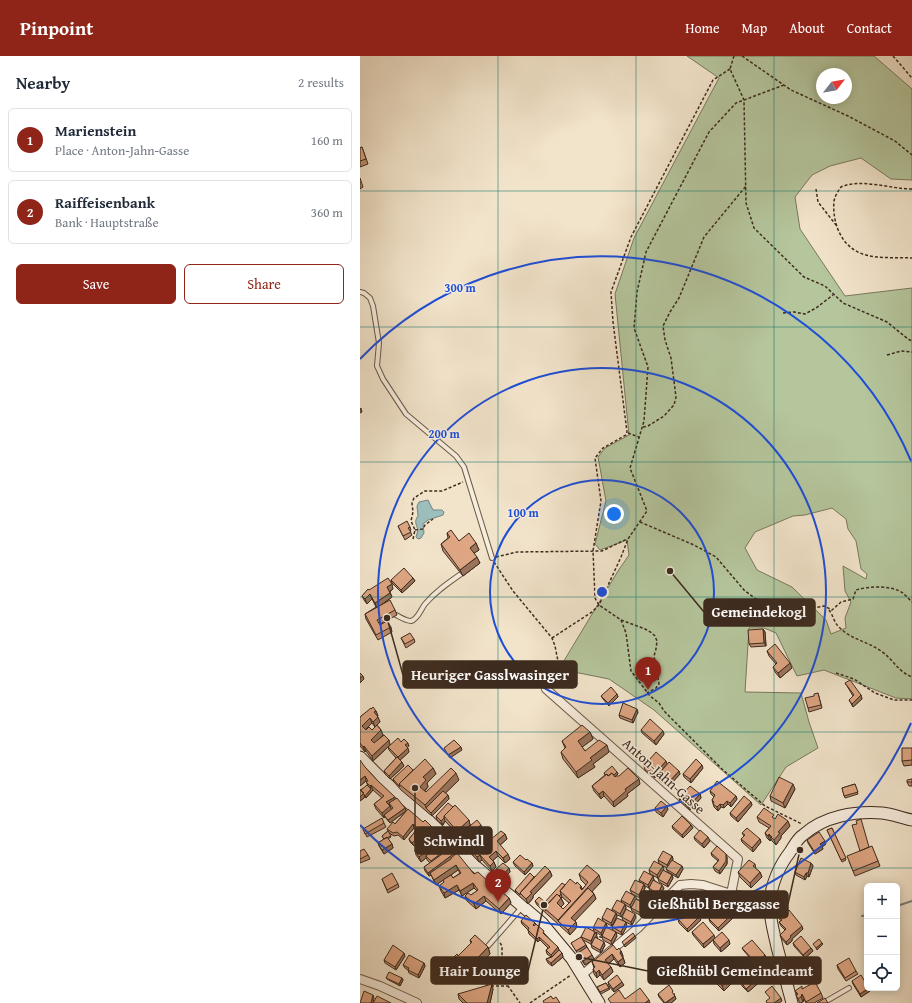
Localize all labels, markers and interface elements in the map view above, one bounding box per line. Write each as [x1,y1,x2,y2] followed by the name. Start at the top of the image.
[20,14,93,42] text: Pinpoint
[685,18,720,38] text: Home
[742,18,767,38] text: Map
[789,18,825,38] text: About
[847,18,892,38] text: Contact
[816,68,852,104] north arrow
[16,70,70,95] text: Nearby
[298,73,344,92] text: 2 results
[55,120,136,141] text: Marienstein
[27,131,33,150] text: 1
[311,131,343,150] text: 160 m
[55,141,189,160] text: Place · Anton-Jahn-Gasse
[55,192,155,213] text: Raiffeisenbank
[27,203,33,222] text: 2
[311,203,343,222] text: 360 m
[55,213,159,232] text: Bank · Hauptstraße
[16,264,176,304] button: Save
[184,264,344,304] button: Share
[444,279,477,296] text: 300 m
[428,425,461,442] text: 200 m
[507,504,540,521] text: 100 m
[604,504,624,524] your location
[595,585,609,599] centre of rings
[704,599,815,626] callout: Gemeindekogl
[712,601,807,622] text: Gemeindekogl
[635,657,661,690] pin: 1
[403,661,577,688] callout: Heuriger Gasslwasinger
[411,664,569,685] text: Heuriger Gasslwasinger
[618,733,710,819] street label: Anton-Jahn-Gasse
[415,827,492,854] callout: Schwindl
[423,830,485,851] text: Schwindl
[485,869,511,902] pin: 2
[864,883,900,991] map controls
[864,883,900,919] button: +
[640,891,788,918] callout: Gießhübl Berggasse
[648,893,780,914] text: Gießhübl Berggasse
[864,919,900,955] button: −
[864,955,900,991] button: locate
[431,957,528,984] callout: Hair Lounge
[648,957,821,984] callout: Gießhübl Gemeindeamt
[439,960,521,981] text: Hair Lounge
[657,960,814,981] text: Gießhübl Gemeindeamt

